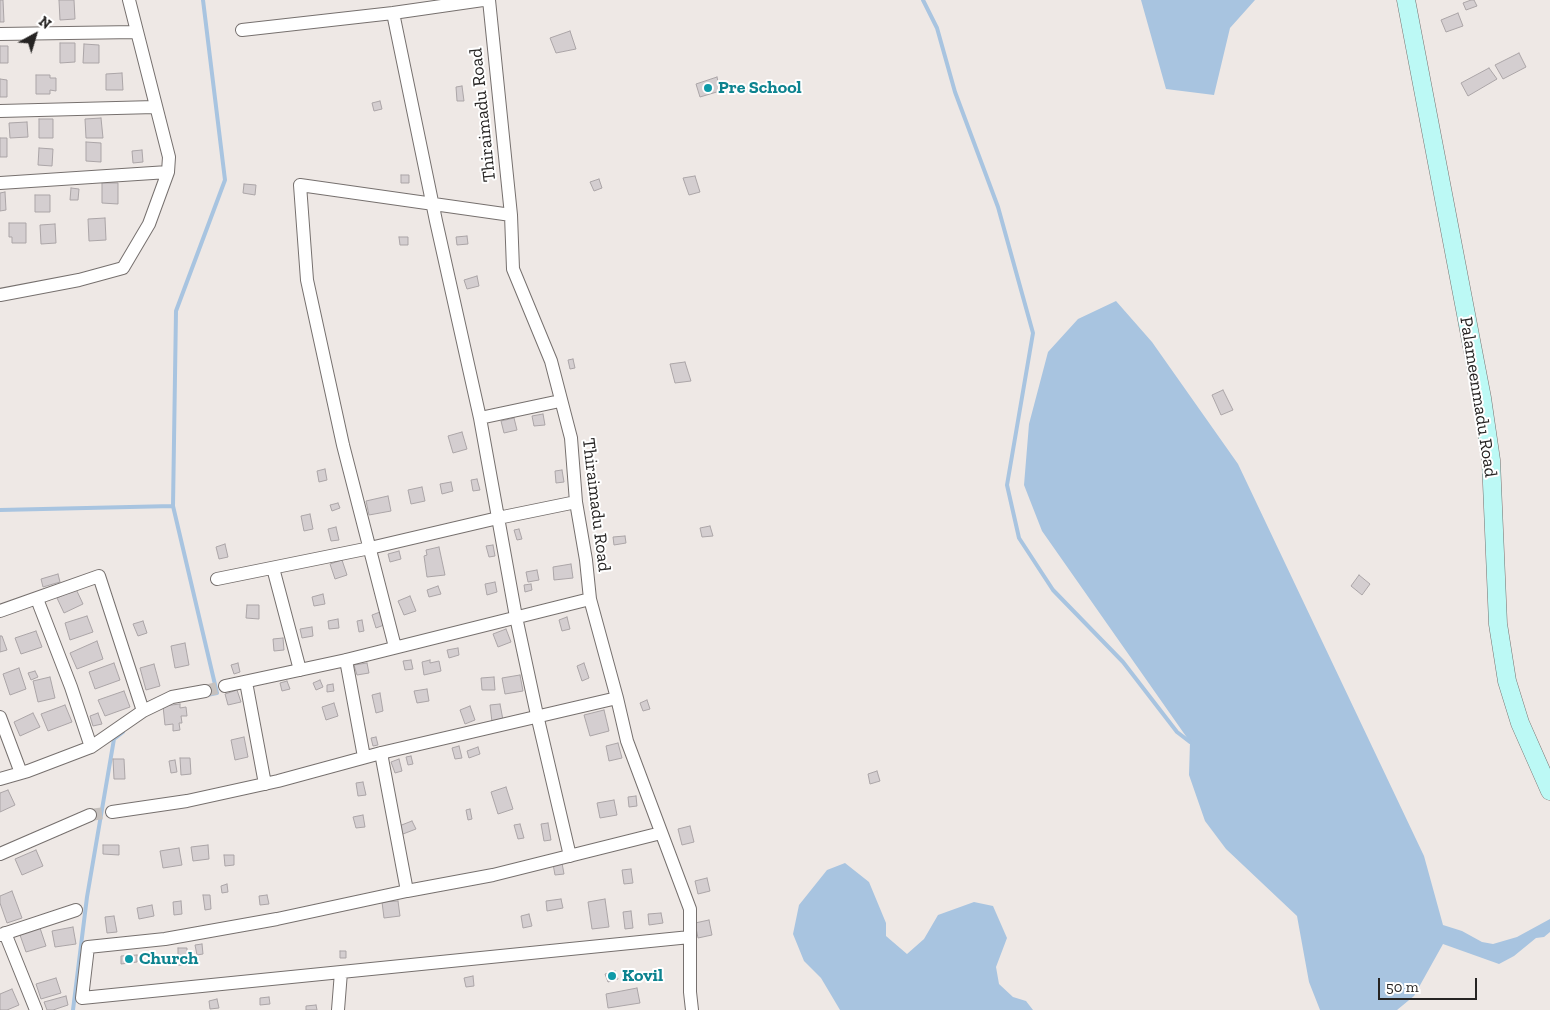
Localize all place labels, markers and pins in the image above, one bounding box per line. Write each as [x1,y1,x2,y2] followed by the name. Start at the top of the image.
[718,77,802,99] place label: Pre School
[702,82,714,94] marker: Pre School
[139,948,198,970] place label: Church
[123,953,135,965] marker: Church
[622,965,663,987] place label: Kovil
[606,970,618,982] marker: Kovil

